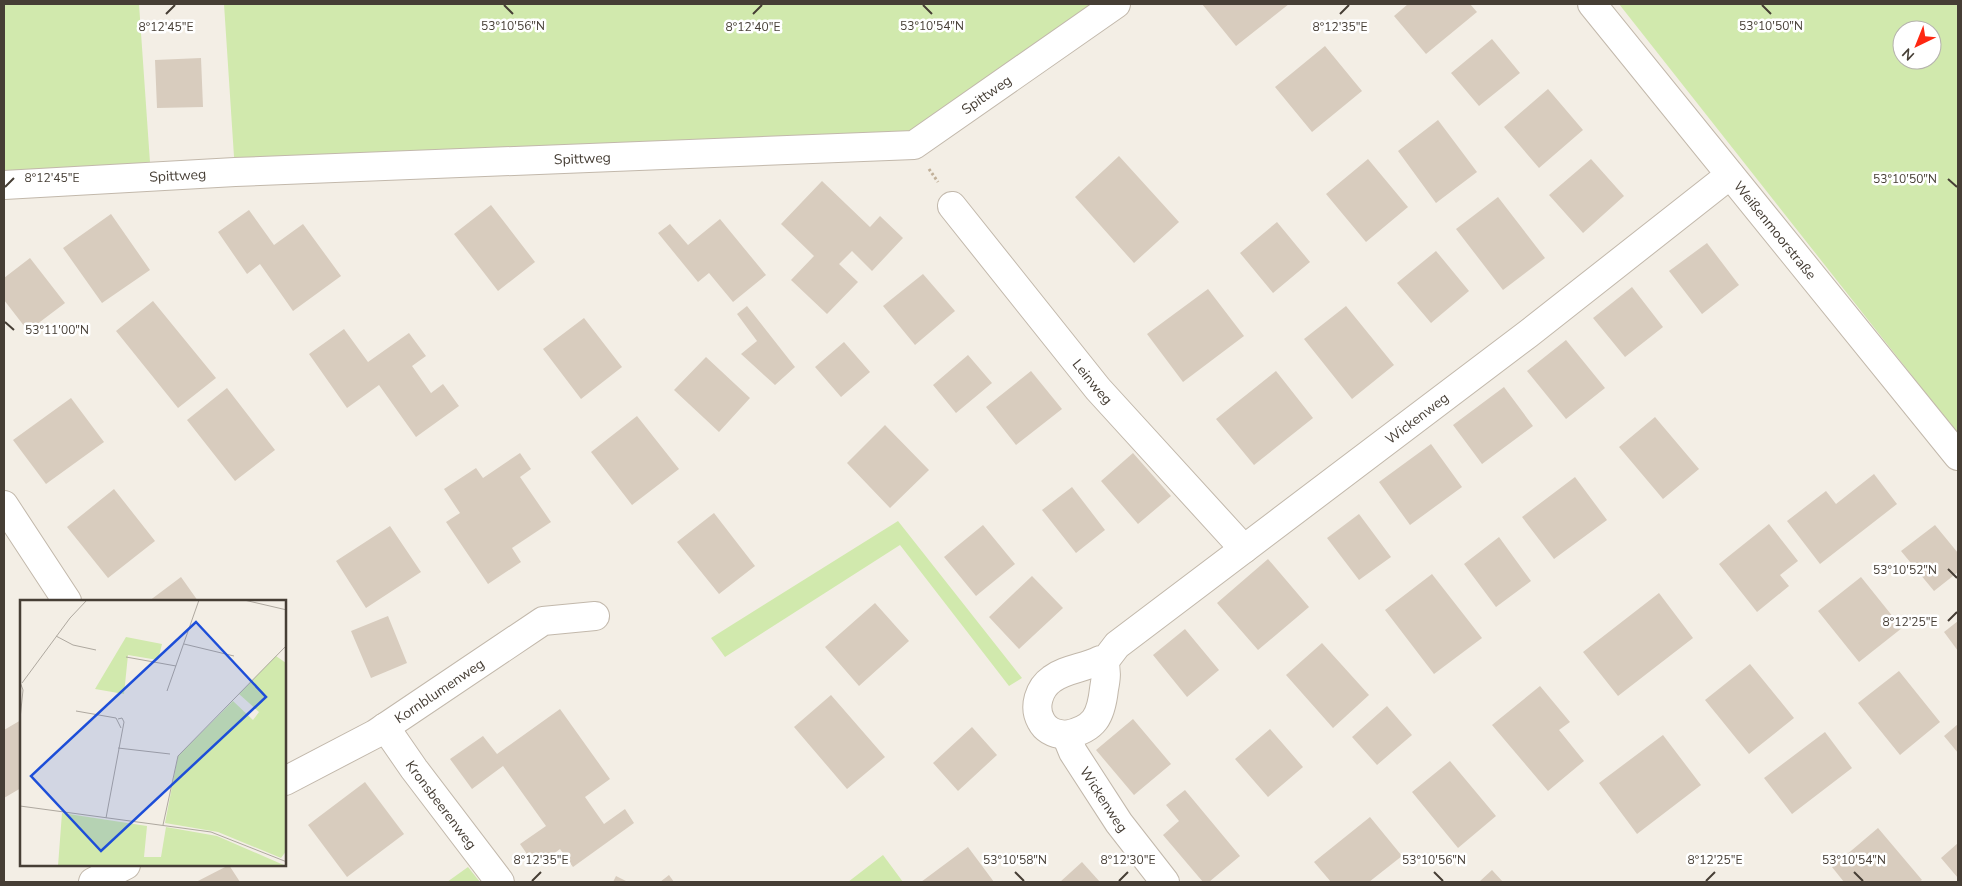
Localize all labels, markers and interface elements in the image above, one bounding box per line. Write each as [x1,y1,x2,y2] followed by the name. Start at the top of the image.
[481,18,545,34] text: 53°10'56"N
[900,18,964,34] text: 53°10'54"N
[1739,18,1803,34] text: 53°10'50"N
[139,19,193,35] text: 8°12'45"E
[726,19,780,35] text: 8°12'40"E
[1313,19,1367,35] text: 8°12'35"E
[1892,20,1942,70] north arrow
[1898,44,1919,65] text: N
[958,71,1015,119] street label: Spittweg
[553,148,611,169] street label: Spittweg
[149,165,207,187] street label: Spittweg
[25,170,79,186] text: 8°12'45"E
[1873,171,1937,187] text: 53°10'50"N
[1729,177,1820,284] street label: Weißenmoorstraße
[25,322,89,338] text: 53°11'00"N
[1068,355,1117,409] street label: Leinweg
[1382,388,1453,449] street label: Wickenweg
[1873,562,1937,578] text: 53°10'52"N
[20,600,286,866] inset map
[1883,614,1937,630] text: 8°12'25"E
[391,654,488,728] street label: Kornblumenweg
[401,757,481,853] street label: Kronsbeerenweg
[1075,763,1132,836] street label: Wickenweg
[514,852,568,868] text: 8°12'35"E
[983,852,1047,868] text: 53°10'58"N
[1101,852,1155,868] text: 8°12'30"E
[1402,852,1466,868] text: 53°10'56"N
[1688,852,1742,868] text: 8°12'25"E
[1822,852,1886,868] text: 53°10'54"N

